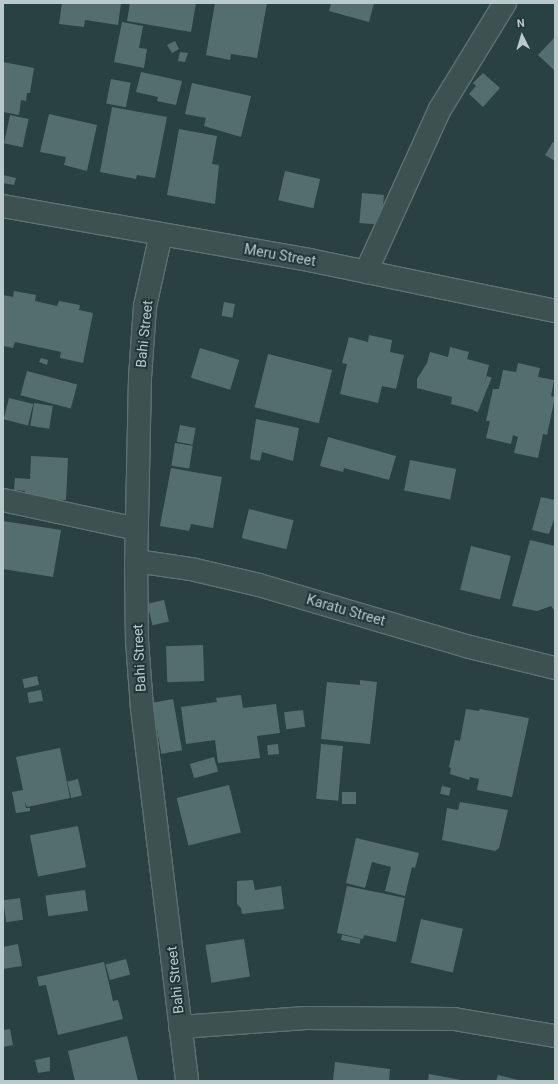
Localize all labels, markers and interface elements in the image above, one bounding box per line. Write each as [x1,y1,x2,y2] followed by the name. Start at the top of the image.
[502,16,542,56] north arrow
[516,17,525,30] text: N
[243,240,317,270] street label: Meru Street
[132,299,156,369] street label: Bahi Street
[305,591,387,629] street label: Karatu Street
[129,624,149,692] street label: Bahi Street
[163,945,187,1015] street label: Bahi Street

